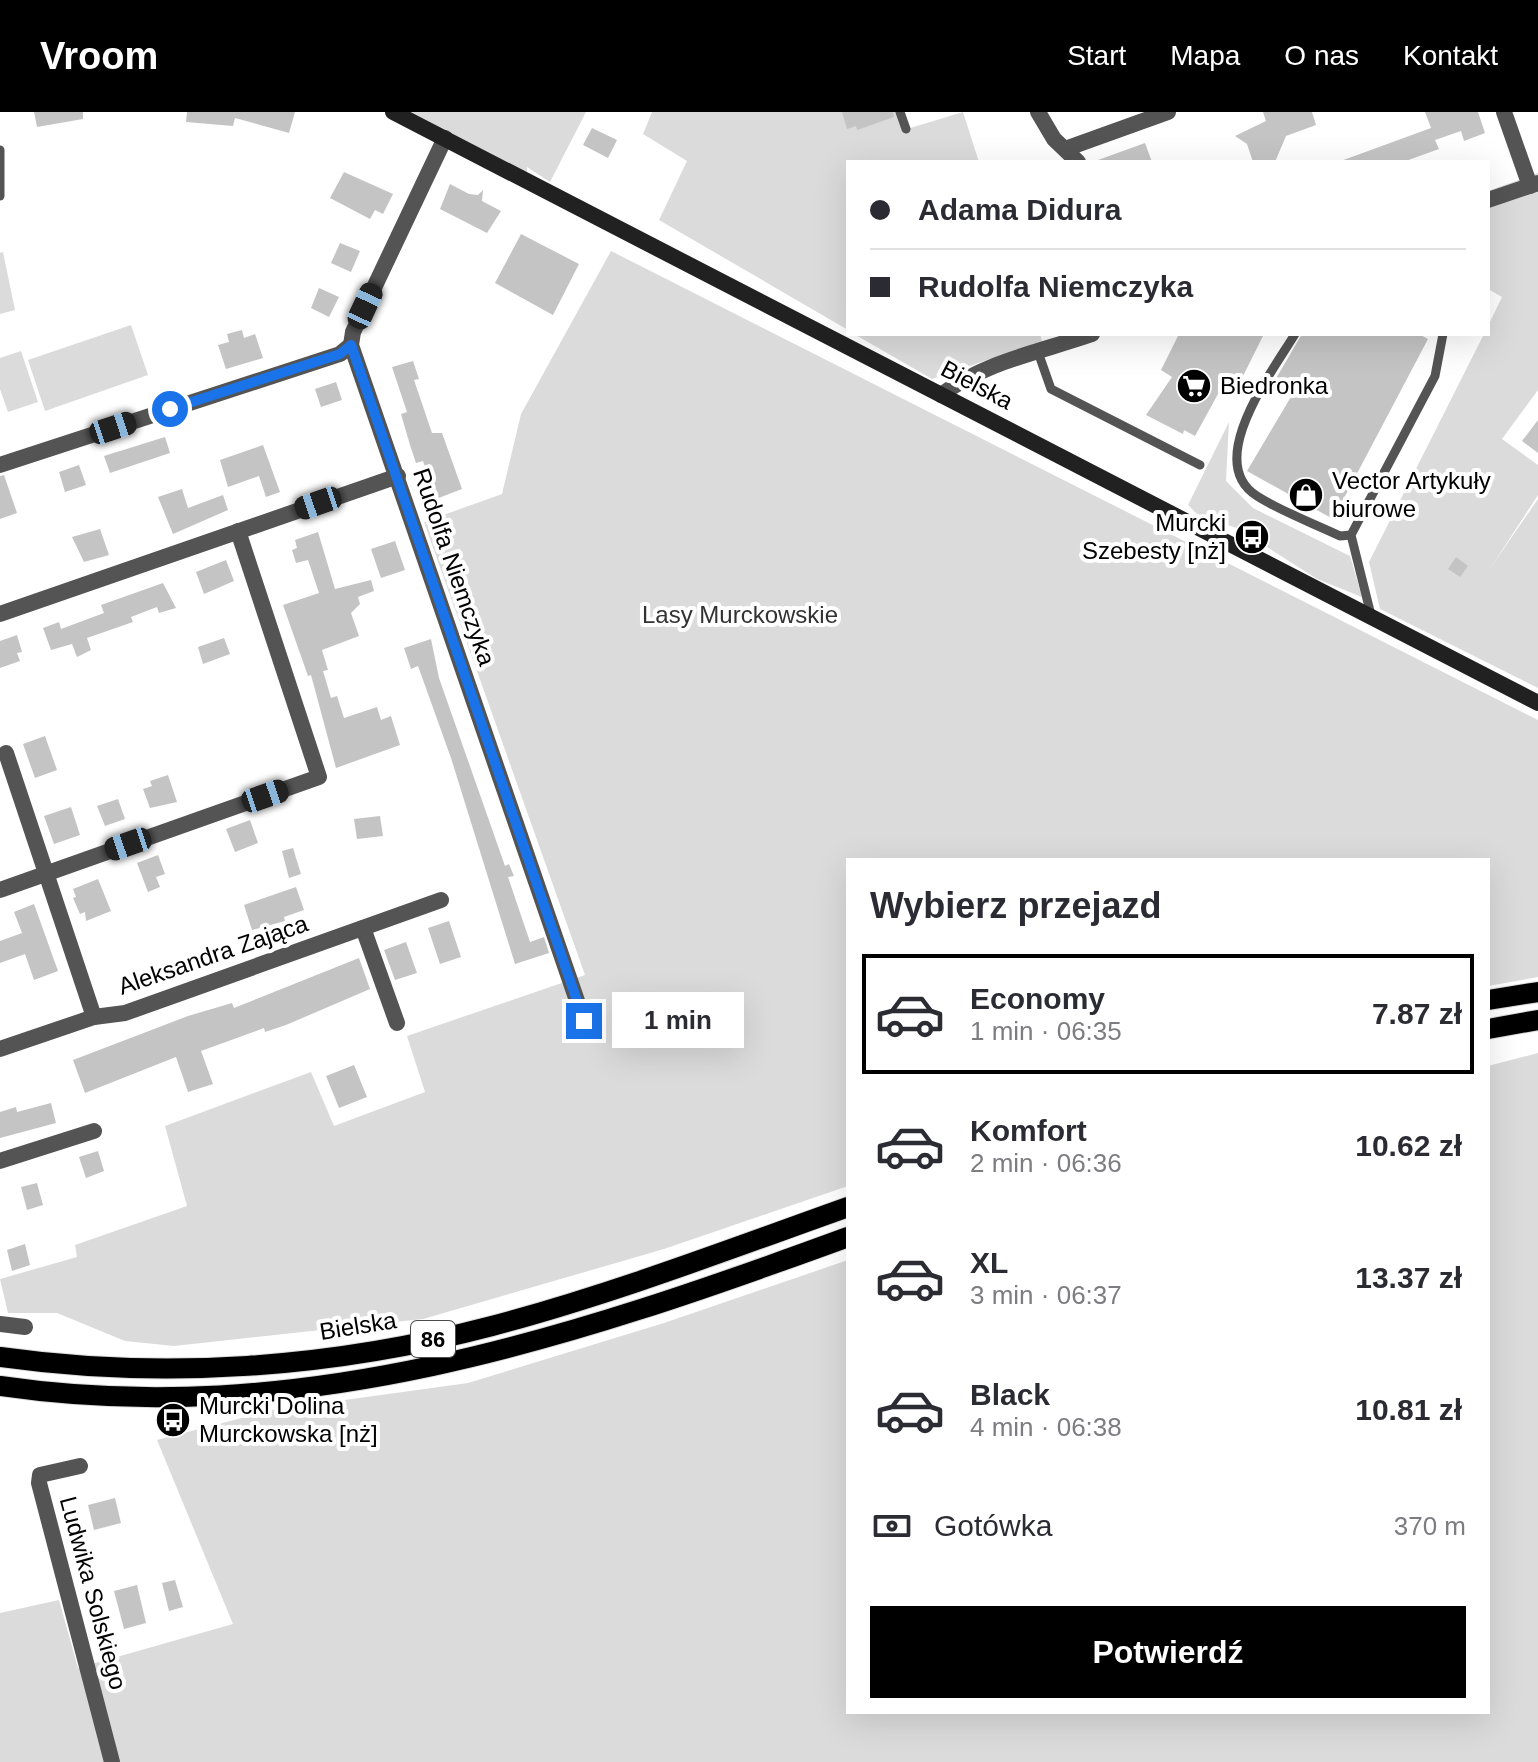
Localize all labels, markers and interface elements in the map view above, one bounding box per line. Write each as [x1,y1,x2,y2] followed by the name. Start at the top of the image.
[40,35,158,77] text: Vroom
[1067,40,1126,71] text: Start
[1170,40,1240,71] text: Mapa
[1284,40,1359,71] text: O nas
[1403,40,1498,71] text: Kontakt
[918,193,1121,226] text: Adama Didura
[918,270,1193,303] text: Rudolfa Niemczyka
[344,279,386,333] car
[937,354,1018,415] street label: Bielska
[1175,367,1213,405] supermarket icon: Biedronka
[1220,372,1329,399] place label: Biedronka
[152,391,188,427] route start
[86,409,140,447] car
[408,465,501,670] street label: Rudolfa Niemczyka
[1332,467,1491,522] place label: Vector Artykuły biurowe
[1287,476,1325,514] shop icon: Vector Artykuły biurowe
[291,484,345,522] car
[1082,509,1226,564] place label: Murcki Szebesty [nż]
[1233,518,1271,556] bus stop icon: Murcki Szebesty [nż]
[642,601,838,628] park label: Lasy Murckowskie
[238,777,292,815] car
[101,825,155,863] car
[870,885,1161,926] text: Wybierz przejazd
[114,909,312,1000] street label: Aleksandra Zająca
[874,978,946,1050] icon: car
[970,982,1105,1015] text: Economy
[612,993,744,1049] callout: 1 min
[1372,997,1462,1030] text: 7.87 zł
[566,1003,602,1039] route end
[644,1005,712,1035] text: 1 min
[970,1016,1122,1046] text: 1 min · 06:35
[874,1110,946,1182] icon: car
[970,1114,1087,1147] text: Komfort
[1355,1129,1462,1162] text: 10.62 zł
[970,1148,1122,1178] text: 2 min · 06:36
[874,1242,946,1314] icon: car
[970,1246,1008,1279] text: XL
[1355,1261,1462,1294] text: 13.37 zł
[970,1280,1122,1310] text: 3 min · 06:37
[318,1306,399,1345] street label: Bielska
[411,1321,455,1357] road number: 86
[874,1374,946,1446] icon: car
[970,1378,1050,1411] text: Black
[199,1392,378,1447] place label: Murcki Dolina Murckowska [nż]
[1355,1393,1462,1426] text: 10.81 zł
[154,1401,192,1439] bus stop icon: Murcki Dolina Murckowska [nż]
[970,1412,1122,1442] text: 4 min · 06:38
[55,1493,132,1692] street label: Ludwika Solskiego
[870,1504,914,1548] icon: cash
[934,1509,1052,1542] text: Gotówka
[1394,1511,1466,1541] text: 370 m
[870,1606,1466,1698] button: Potwierdź

